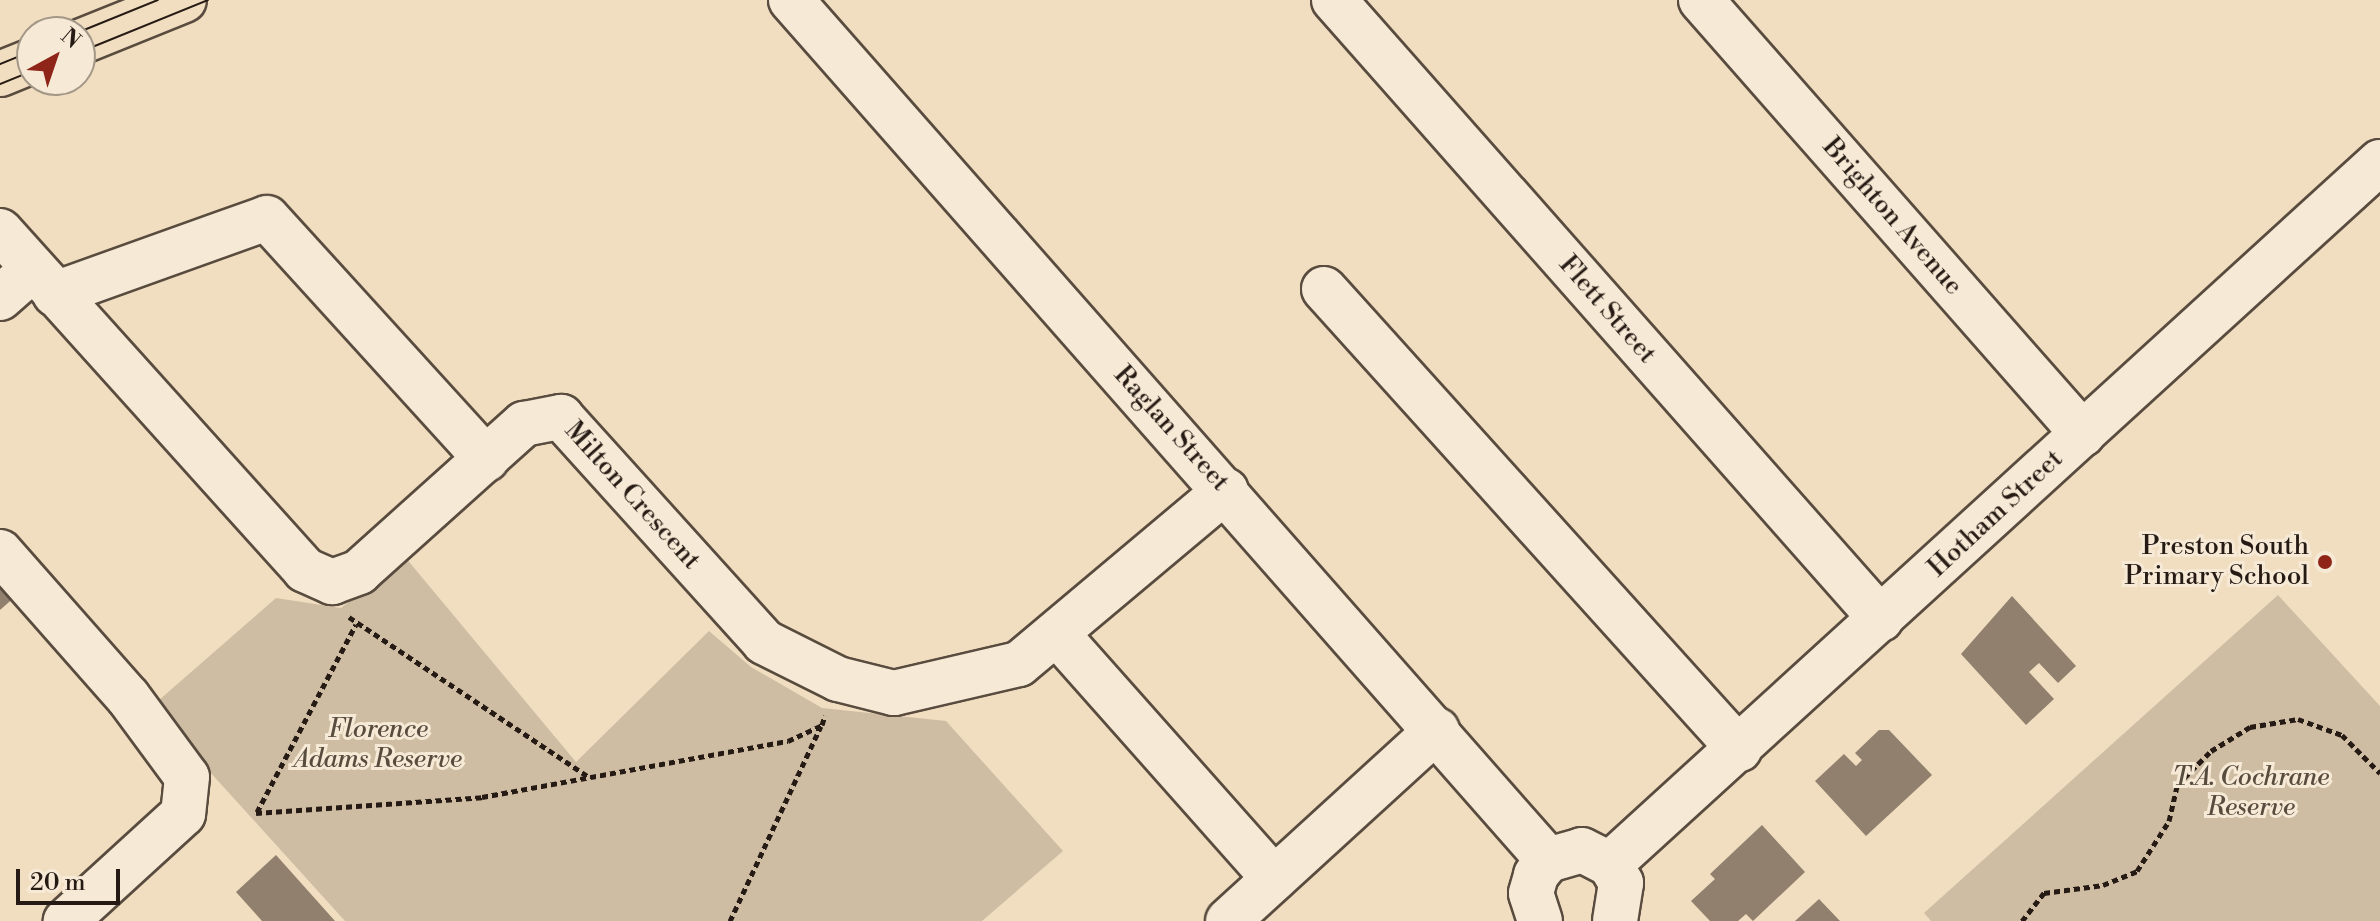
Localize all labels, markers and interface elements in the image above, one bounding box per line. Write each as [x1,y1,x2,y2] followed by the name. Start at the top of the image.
[16,16,96,96] north arrow
[55,23,86,55] text: N
[1815,132,1969,302] street label: Brighton Avenue
[1552,250,1662,370] street label: Flett Street
[1107,360,1235,498] street label: Raglan Street
[558,416,706,576] street label: Milton Crescent
[1922,444,2070,584] street label: Hotham Street
[2125,531,2309,592] place label: Preston South Primary School
[2316,553,2334,571] marker: Preston South Primary School
[294,714,462,776] park label: Florence Adams Reserve
[2173,762,2329,824] park label: T.A. Cochrane Reserve
[20,853,124,903] scale bar
[30,868,86,898] text: 20 m

